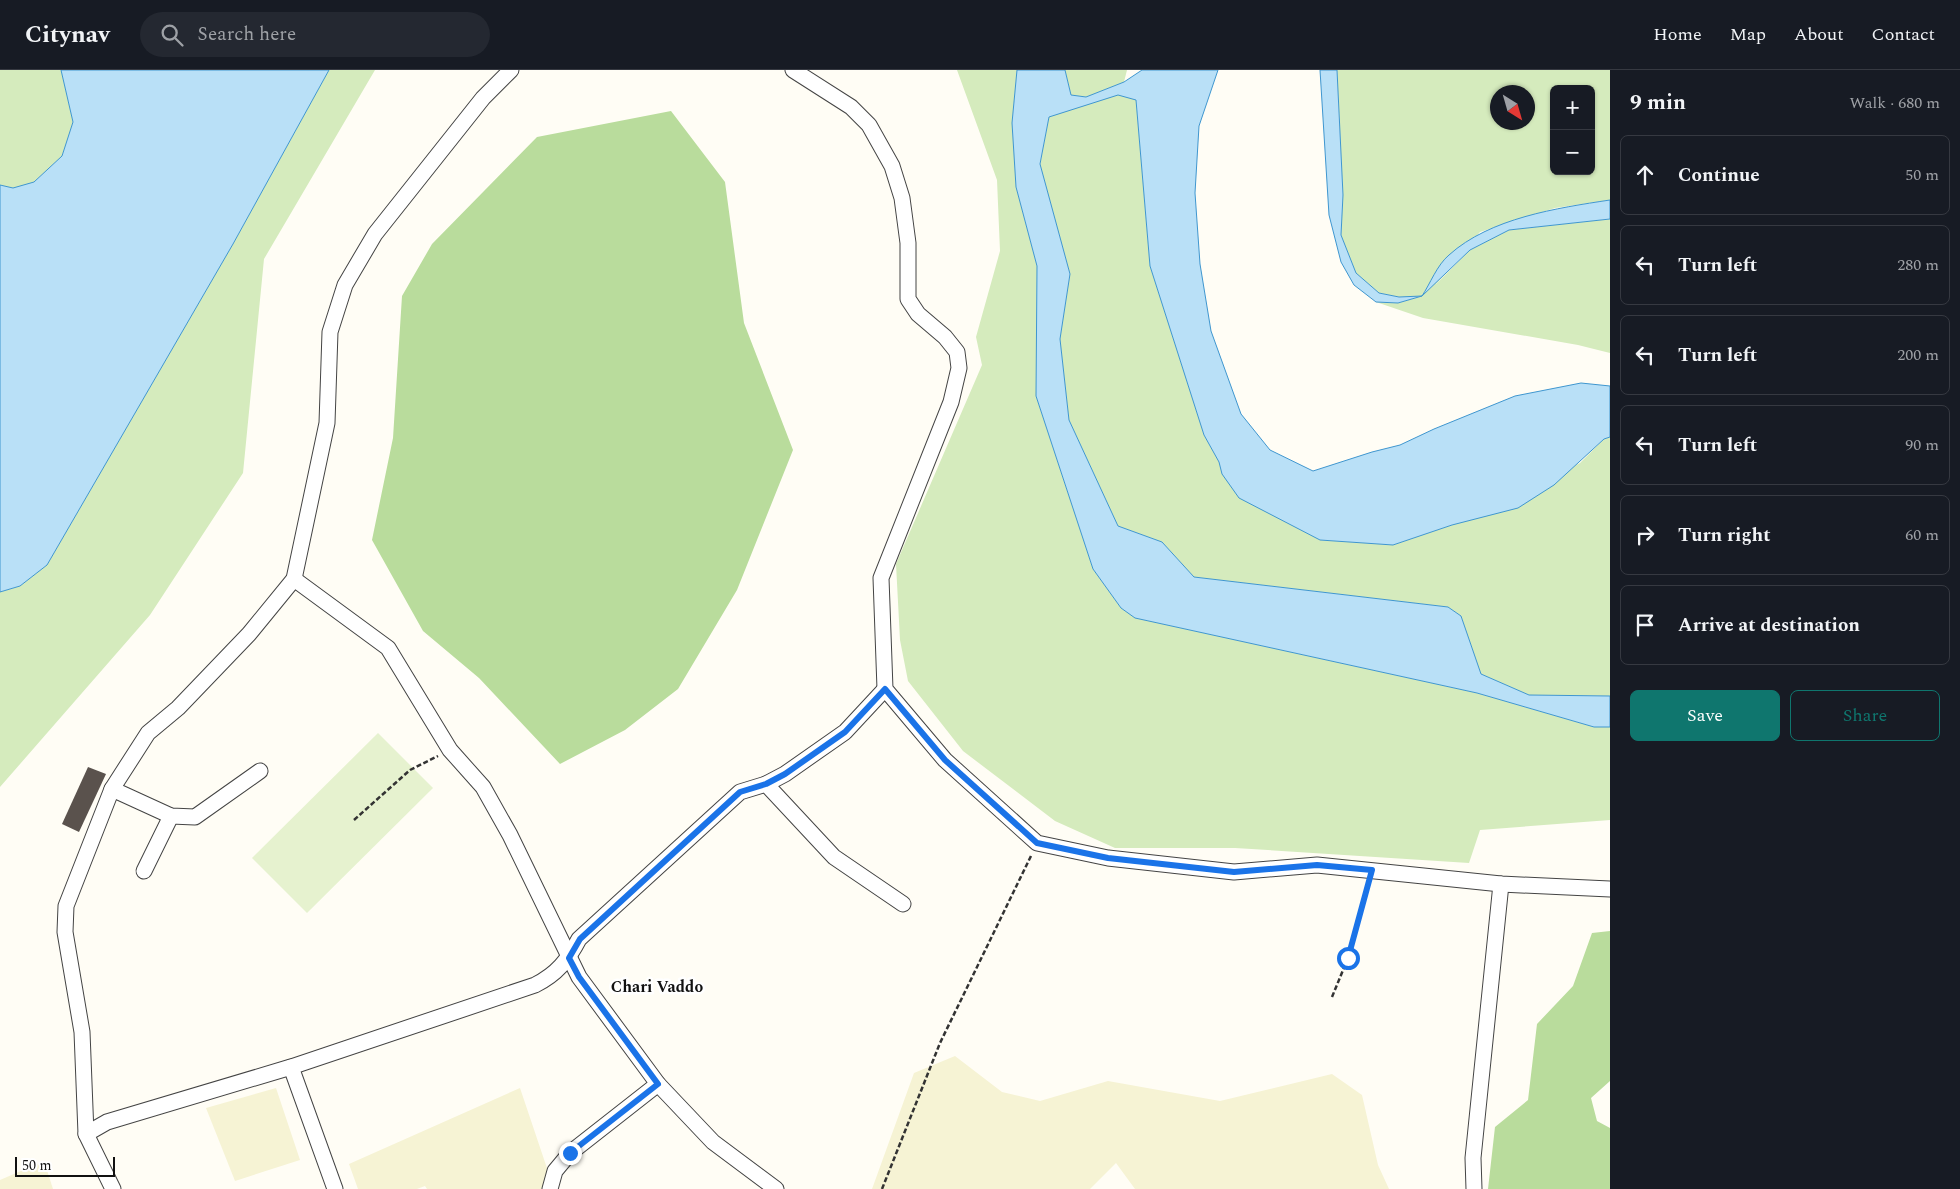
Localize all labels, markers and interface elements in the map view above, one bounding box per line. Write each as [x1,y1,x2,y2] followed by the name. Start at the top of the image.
[140,12,490,57] search box
[25,17,110,53] text: Citynav
[198,20,296,49] text: Search here
[158,21,186,49] icon: search
[1653,21,1702,48] text: Home
[1730,21,1766,48] text: Map
[1794,21,1844,48] text: About
[1872,21,1935,48] text: Contact
[1490,85,1535,130] north arrow
[1550,85,1595,175] map controls
[1550,85,1595,130] button: +
[1630,87,1686,119] text: 9 min
[1849,91,1940,115] text: Walk · 680 m
[1550,130,1595,175] button: −
[1631,161,1659,189] icon: ahead
[1678,161,1760,190] text: Continue
[1905,163,1939,187] text: 50 m
[1631,251,1659,279] icon: left
[1678,251,1757,280] text: Turn left
[1897,253,1939,277] text: 280 m
[1631,341,1659,369] icon: left
[1678,341,1757,370] text: Turn left
[1897,343,1939,367] text: 200 m
[1631,431,1659,459] icon: left
[1678,431,1757,460] text: Turn left
[1905,433,1939,457] text: 90 m
[1631,521,1659,549] icon: right
[1678,521,1771,550] text: Turn right
[1905,523,1939,547] text: 60 m
[1631,611,1659,639] icon: arrive
[1678,611,1860,640] text: Arrive at destination
[1630,690,1780,741] button: Save
[1790,690,1940,741] button: Share
[1337,947,1360,970] route start
[611,975,703,999] district label: Chari Vaddo
[559,1142,582,1165] route end
[15,1154,115,1177] scale bar
[22,1155,52,1176] text: 50 m

